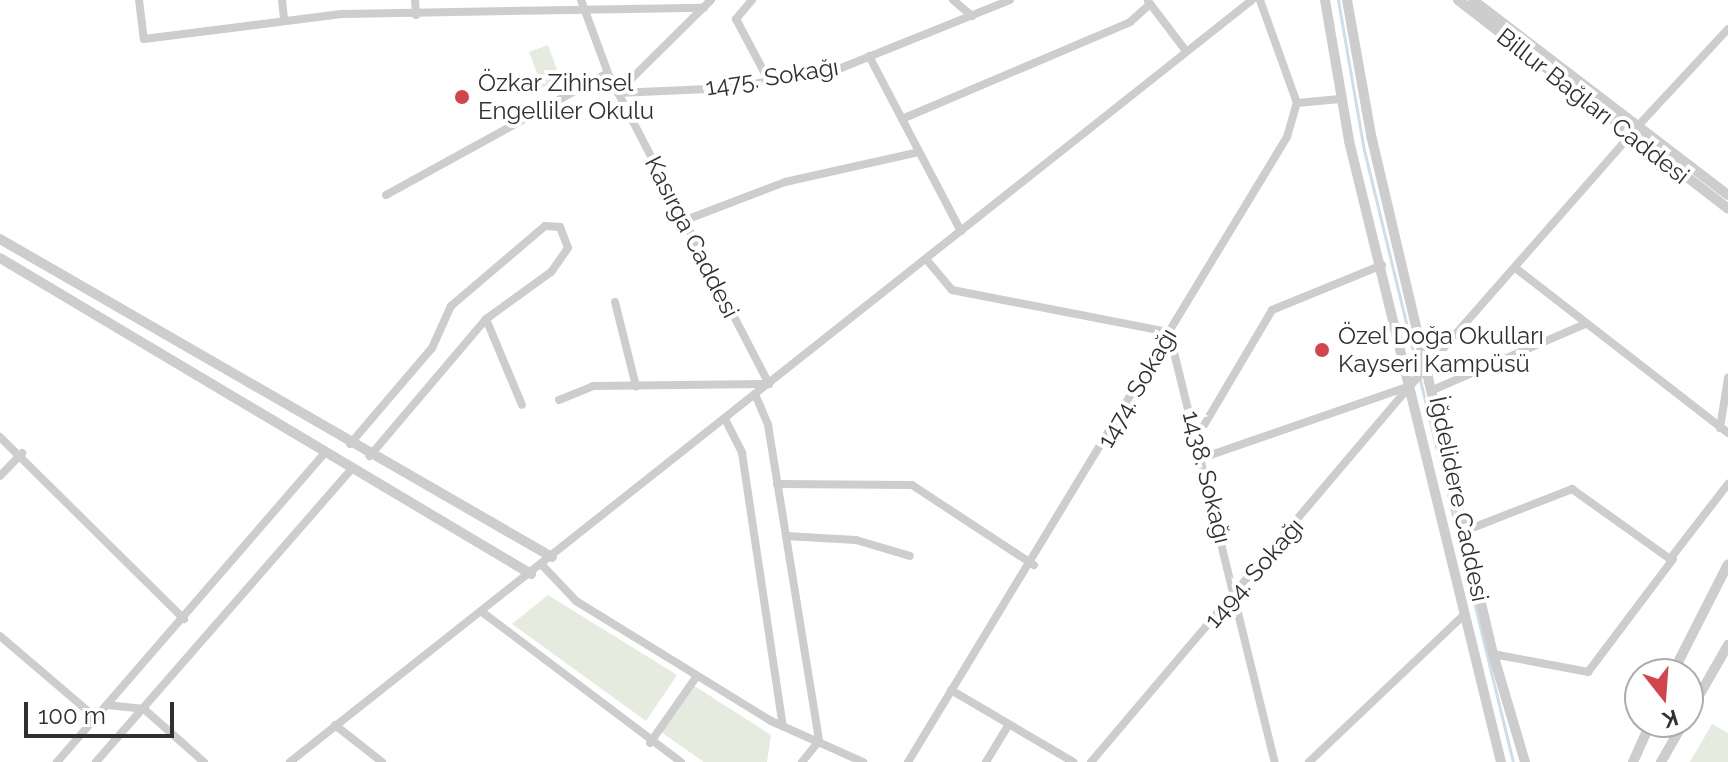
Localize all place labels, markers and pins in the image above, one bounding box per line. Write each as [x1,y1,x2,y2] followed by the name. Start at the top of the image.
[478,69,655,125] place label: Özkar Zihinsel Engelliler Okulu
[453,88,471,106] marker: Özkar Zihinsel Engelliler Okulu
[1338,322,1545,378] place label: Özel Doğa Okulları Kayseri Kampüsü
[1313,341,1331,359] marker: Özel Doğa Okulları Kayseri Kampüsü

